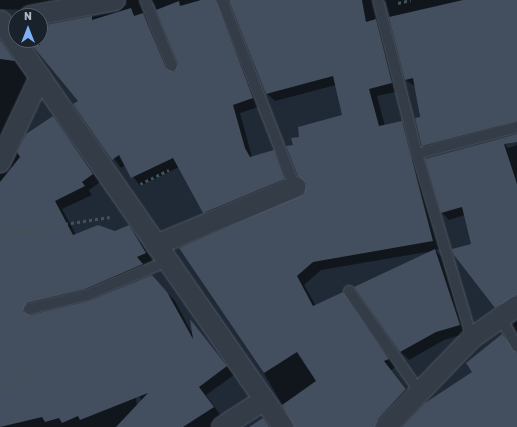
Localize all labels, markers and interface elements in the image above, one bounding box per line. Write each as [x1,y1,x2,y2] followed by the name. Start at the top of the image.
[8,8,48,48] north arrow
[24,10,32,23] text: N

